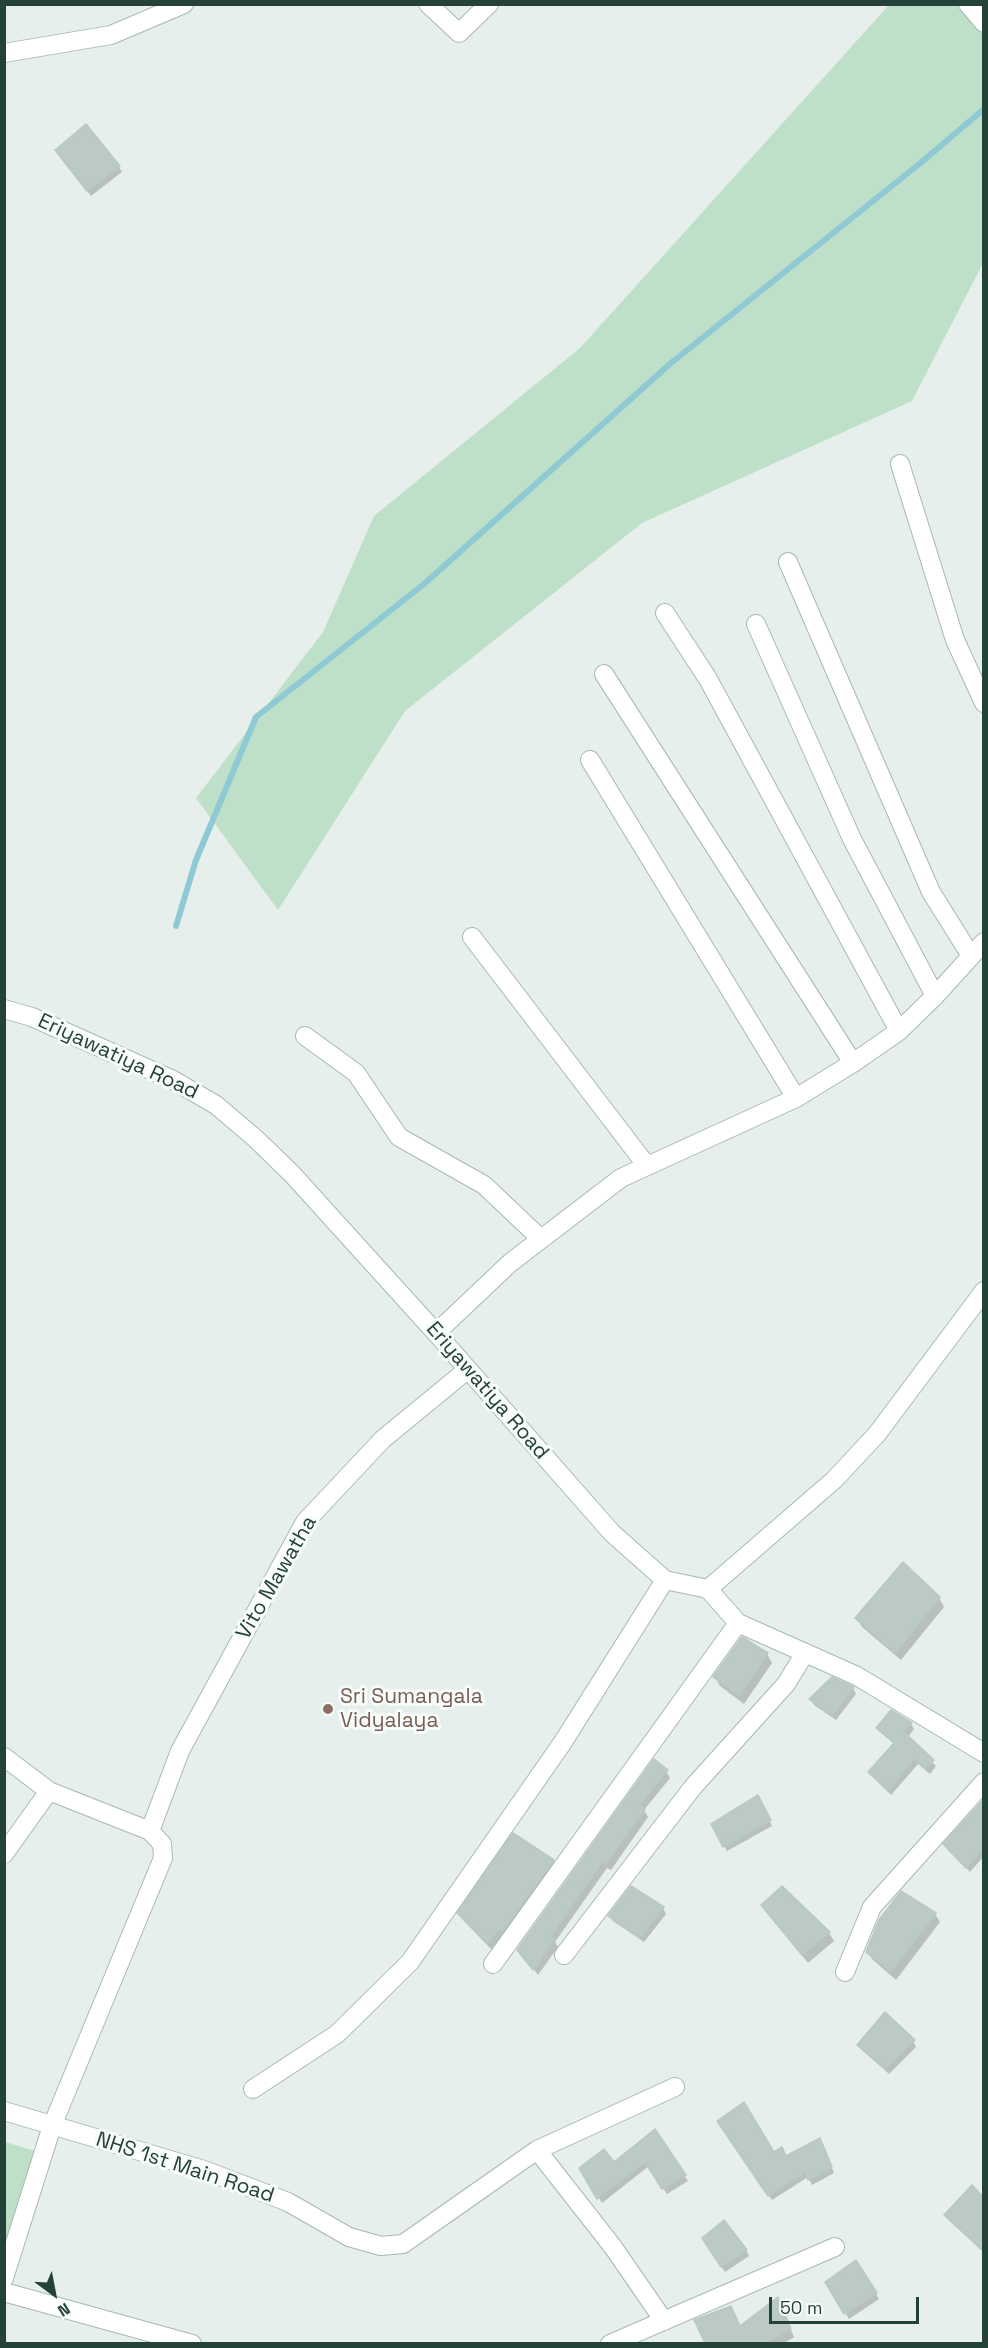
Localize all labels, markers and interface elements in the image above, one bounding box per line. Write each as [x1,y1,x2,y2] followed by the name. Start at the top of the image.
[34,1009,202,1105] street label: Eriyawatiya Road
[420,1317,554,1465] street label: Eriyawatiya Road
[231,1512,323,1644] street label: Vito Mawatha
[340,1684,483,1734] place label: Sri Sumangala Vidyalaya
[321,1702,335,1716] marker: Sri Sumangala Vidyalaya
[93,2127,277,2209] street label: NHS 1st Main Road
[24,2264,84,2324] north arrow
[772,2285,922,2323] scale bar
[780,2296,822,2319] text: 50 m
[54,2298,74,2321] text: N

